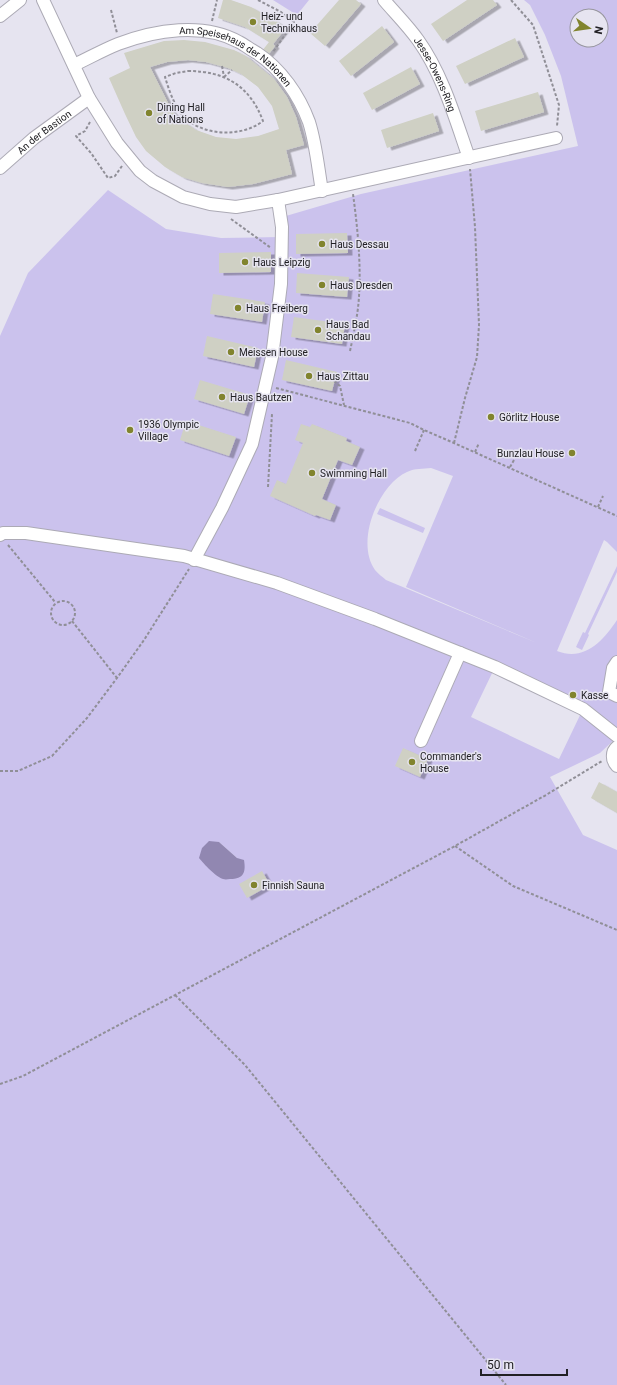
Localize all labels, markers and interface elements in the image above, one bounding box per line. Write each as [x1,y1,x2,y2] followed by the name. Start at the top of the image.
[569,8,609,48] north arrow
[261,11,317,34] place label: Heiz- und Technikhaus
[248,17,258,27] marker: Heiz- und Technikhaus
[179,24,294,88] street label: Am Speisehaus der Nationen
[591,25,605,36] text: N
[412,35,458,113] street label: Jesse-Owens-Ring
[157,102,205,125] place label: Dining Hall of Nations
[15,108,73,156] street label: An der Bastion
[144,108,154,118] marker: Dining Hall of Nations
[317,239,327,249] marker: Haus Dessau
[330,239,389,250] place label: Haus Dessau
[240,257,250,267] marker: Haus Leipzig
[253,257,310,268] place label: Haus Leipzig
[317,280,327,290] marker: Haus Dresden
[330,280,393,291] place label: Haus Dresden
[233,303,243,313] marker: Haus Freiberg
[246,303,308,314] place label: Haus Freiberg
[326,319,370,342] place label: Haus Bad Schandau
[313,325,323,335] marker: Haus Bad Schandau
[226,347,236,357] marker: Meissen House
[239,347,308,358] place label: Meissen House
[304,371,314,381] marker: Haus Zittau
[317,371,369,382] place label: Haus Zittau
[217,392,227,402] marker: Haus Bautzen
[230,392,292,403] place label: Haus Bautzen
[486,412,496,422] marker: Görlitz House
[499,412,559,423] place label: Görlitz House
[138,419,199,442] place label: 1936 Olympic Village
[125,425,135,435] marker: 1936 Olympic Village
[497,448,564,459] place label: Bunzlau House
[567,448,577,458] marker: Bunzlau House
[307,468,317,478] marker: Swimming Hall
[320,468,387,479] place label: Swimming Hall
[568,690,578,700] marker: Kasse
[581,690,608,701] place label: Kasse
[420,751,482,774] place label: Commander's House
[407,757,417,767] marker: Commander's House
[249,880,259,890] marker: Finnish Sauna
[262,880,324,891] place label: Finnish Sauna
[481,1351,567,1377] scale bar
[487,1358,514,1372] text: 50 m

